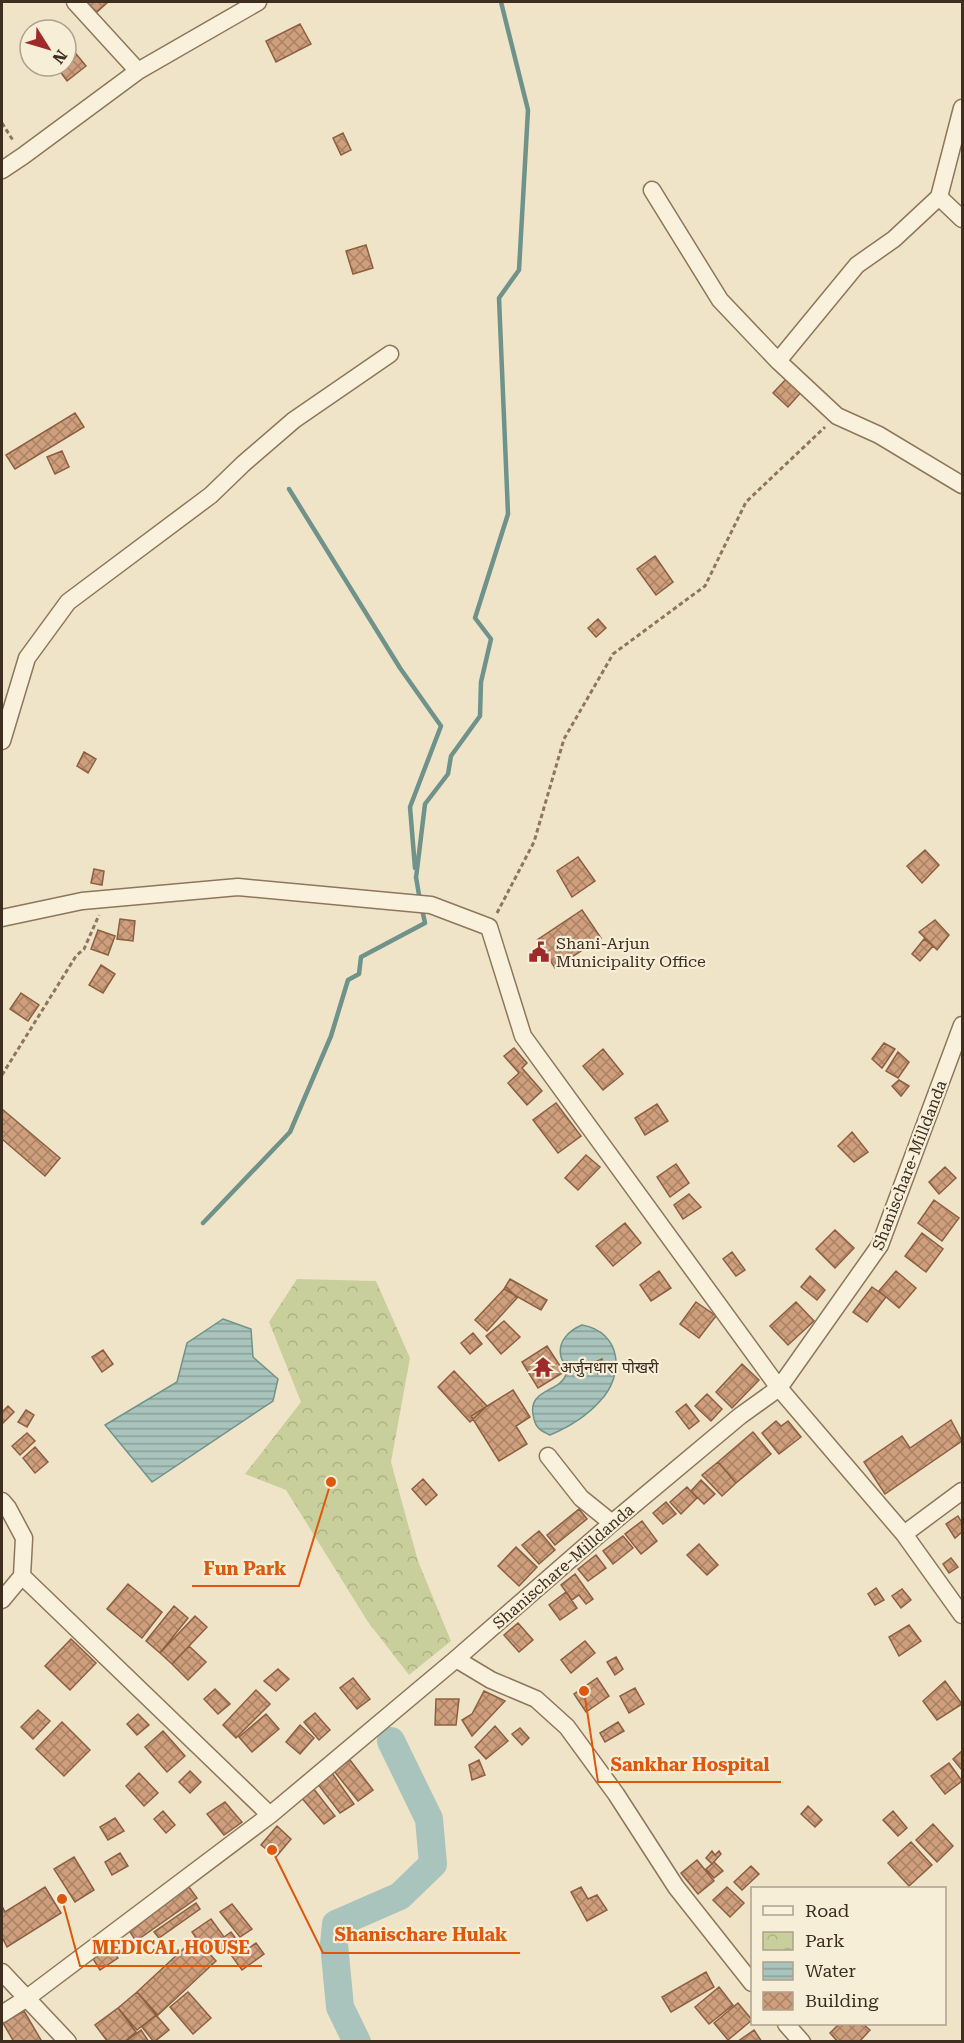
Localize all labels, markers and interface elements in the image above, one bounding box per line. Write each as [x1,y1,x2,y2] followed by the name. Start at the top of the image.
[18,18,78,78] north arrow
[48,46,71,67] text: N
[556,934,706,971] place label: Shani-Arjun Municipality Office
[527,940,551,964] public building icon: Shani-Arjun Municipality Office
[868,1077,951,1253] street label: Shanischare-Milldanda
[531,1355,555,1379] temple icon: अर्जुनधारा पोखरी
[560,1358,660,1378] place label: अर्जुनधारा पोखरी
[489,1500,638,1633] street label: Shanischare-Milldanda
[192,1550,299,1586] callout: Fun Park
[204,1558,287,1579] text: Fun Park
[598,1746,781,1782] callout: Sankhar Hospital
[611,1754,770,1775] text: Sankhar Hospital
[751,1887,946,2025] legend
[805,1900,850,1921] text: Road
[323,1917,520,1953] callout: Shanischare Hulak
[335,1924,508,1945] text: Shanischare Hulak
[80,1930,262,1966] callout: MEDICAL HOUSE
[805,1930,845,1951] text: Park
[92,1937,250,1958] text: MEDICAL HOUSE
[805,1960,856,1981] text: Water
[805,1990,879,2011] text: Building

